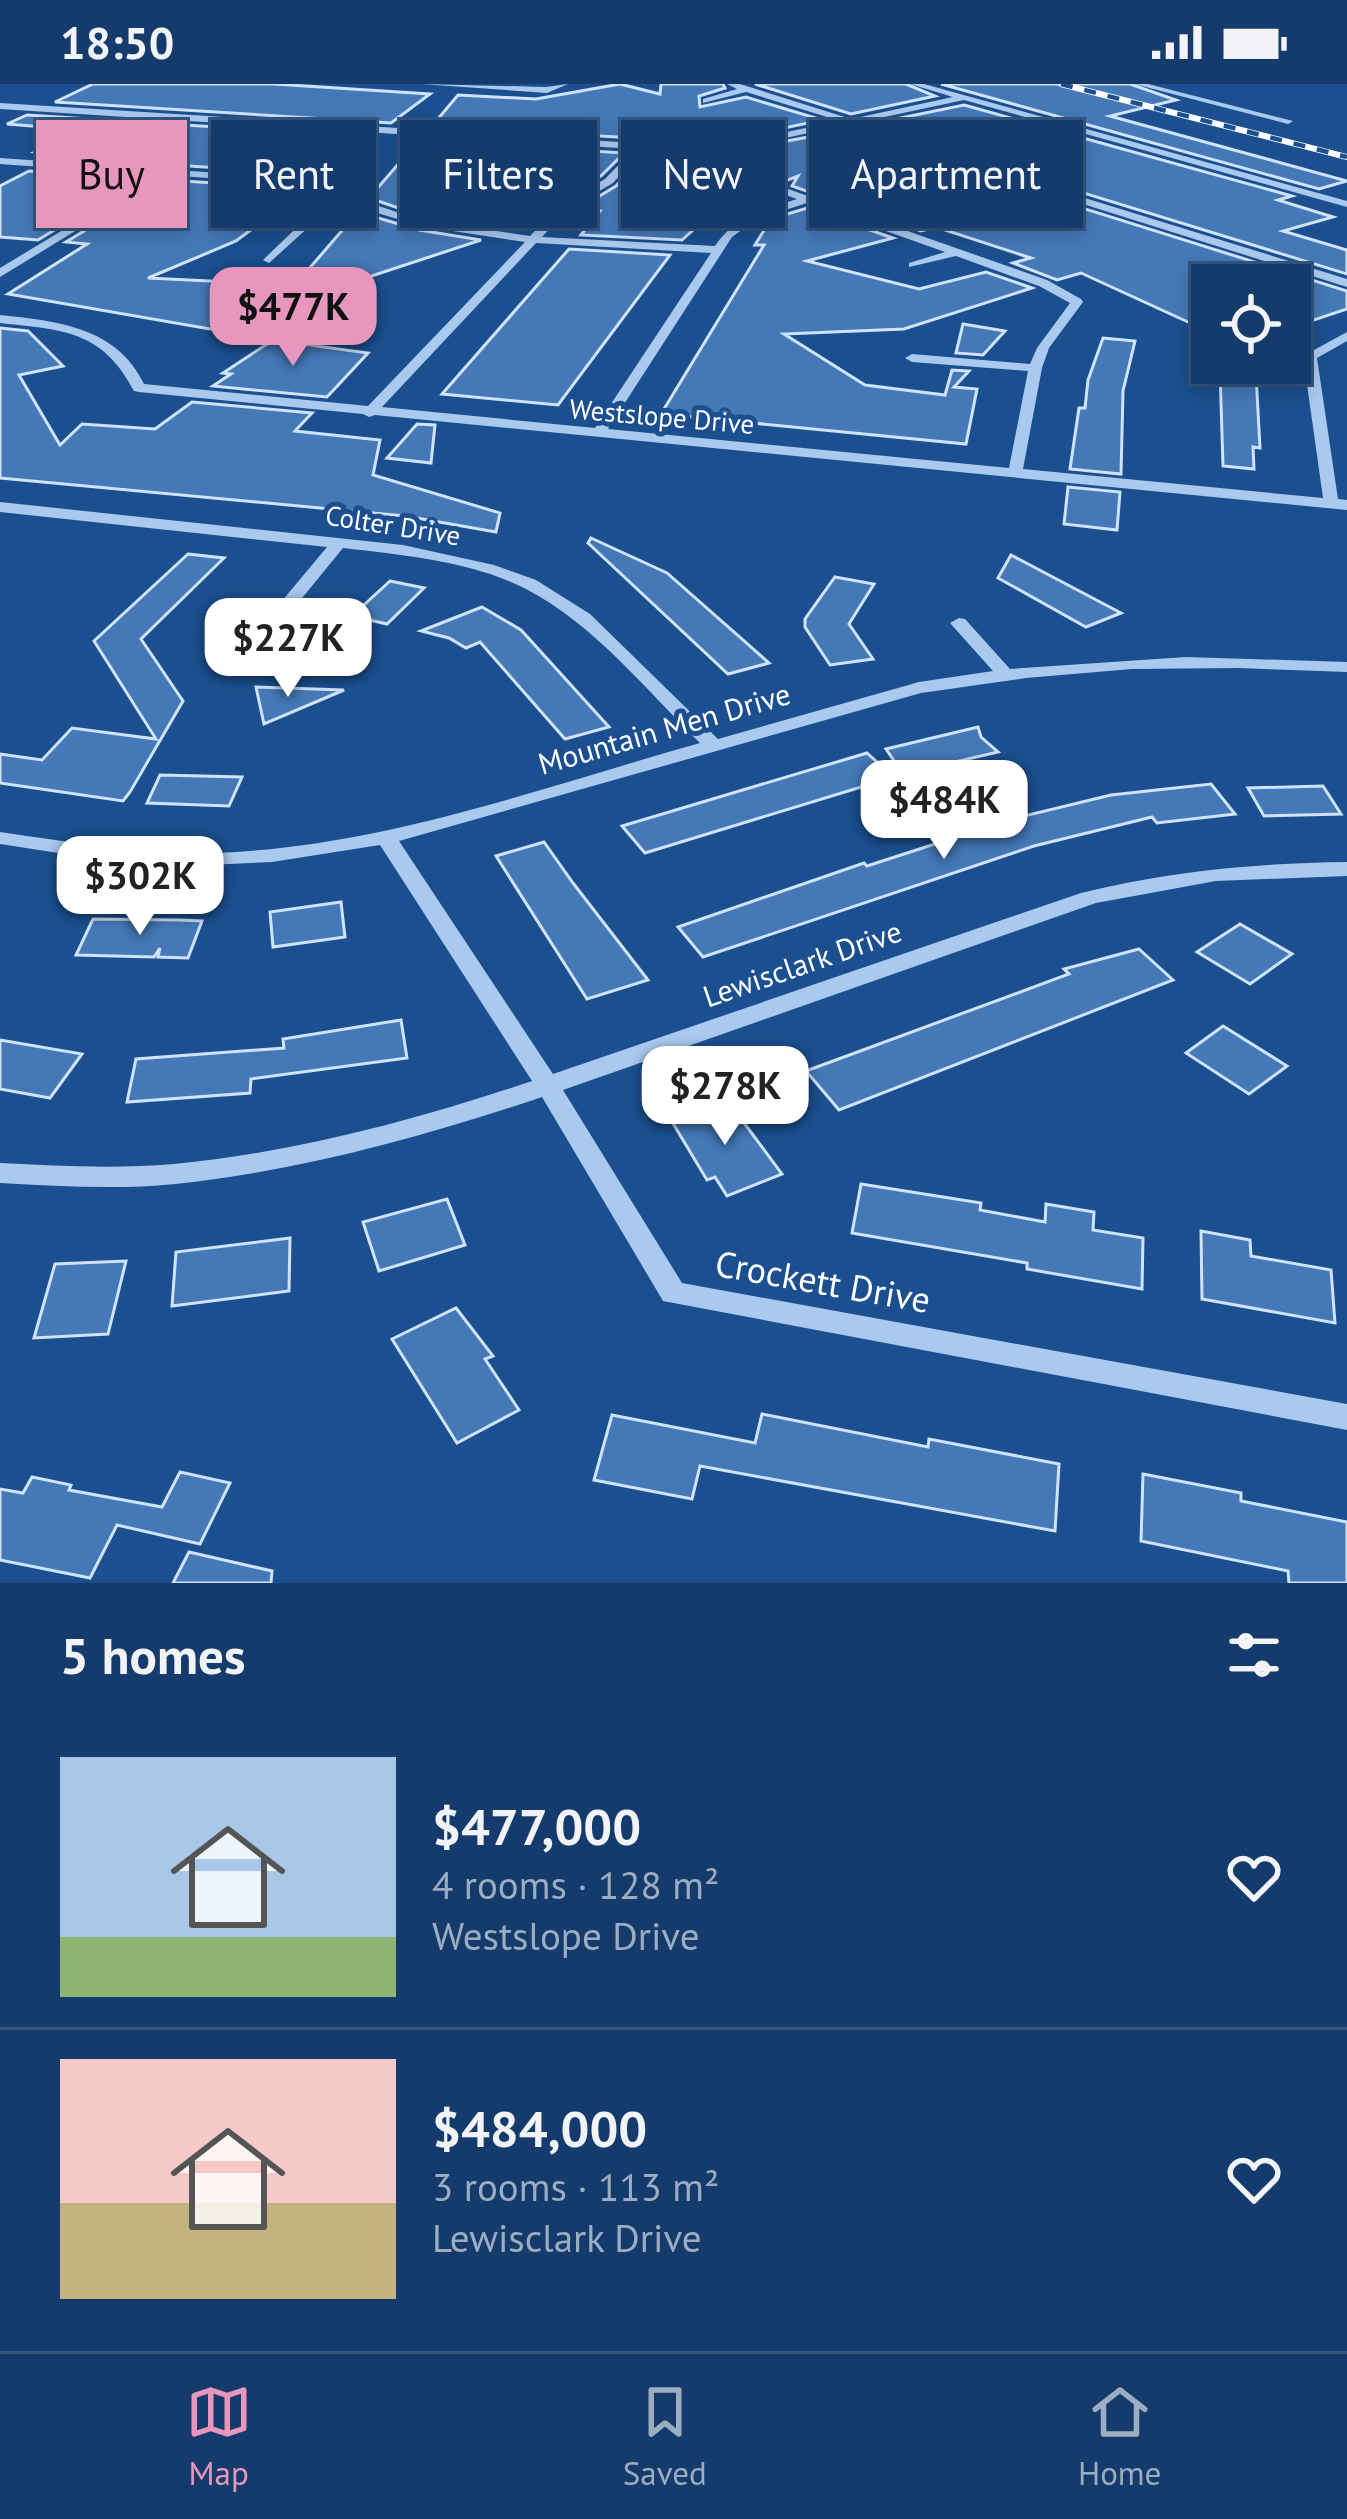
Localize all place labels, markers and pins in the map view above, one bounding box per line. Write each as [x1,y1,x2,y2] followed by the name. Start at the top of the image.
[209,267,377,369] pin: $477K
[204,598,372,700] pin: $227K
[860,760,1028,862] pin: $484K
[56,836,224,938] pin: $302K
[641,1046,809,1148] pin: $278K

